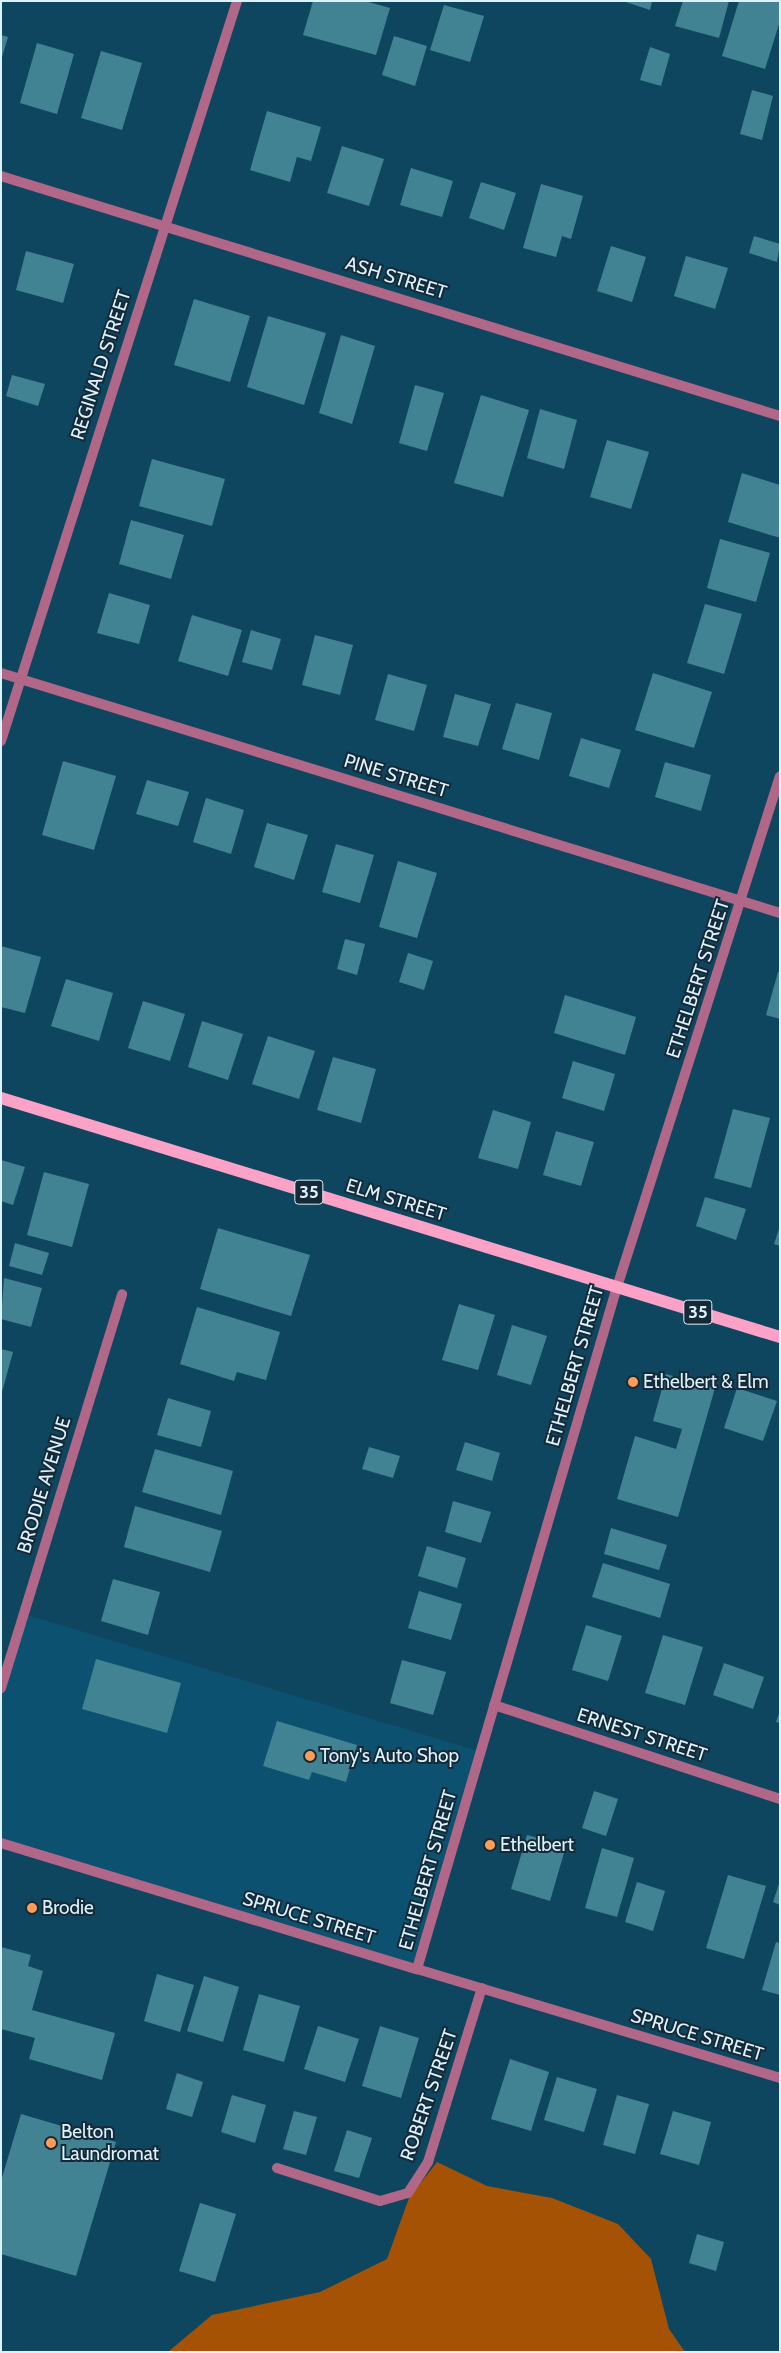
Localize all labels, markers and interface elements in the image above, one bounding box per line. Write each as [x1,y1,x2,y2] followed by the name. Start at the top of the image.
[343,252,449,304] street label: ASH STREET
[66,287,136,443] street label: REGINALD STREET
[341,749,451,803] street label: PINE STREET
[662,897,734,1061] street label: ETHELBERT STREET
[343,1174,449,1226] street label: ELM STREET
[294,1176,324,1208] road number: 35
[541,1283,609,1449] street label: ETHELBERT STREET
[683,1296,713,1328] road number: 35
[643,1371,769,1393] place label: Ethelbert & Elm
[627,1376,639,1388] marker: Ethelbert & Elm
[12,1414,76,1556] street label: BRODIE AVENUE
[574,1703,710,1767] street label: ERNEST STREET
[320,1745,459,1767] place label: Tony's Auto Shop
[304,1750,316,1762] marker: Tony's Auto Shop
[394,1787,462,1953] street label: ETHELBERT STREET
[500,1834,574,1856] place label: Ethelbert
[484,1839,496,1851] marker: Ethelbert
[240,1887,378,1949] street label: SPRUCE STREET
[42,1897,94,1919] place label: Brodie
[26,1902,38,1914] marker: Brodie
[628,2004,766,2066] street label: SPRUCE STREET
[396,2026,462,2164] street label: ROBERT STREET
[61,2121,159,2165] place label: Belton Laundromat
[45,2137,57,2149] marker: Belton Laundromat

